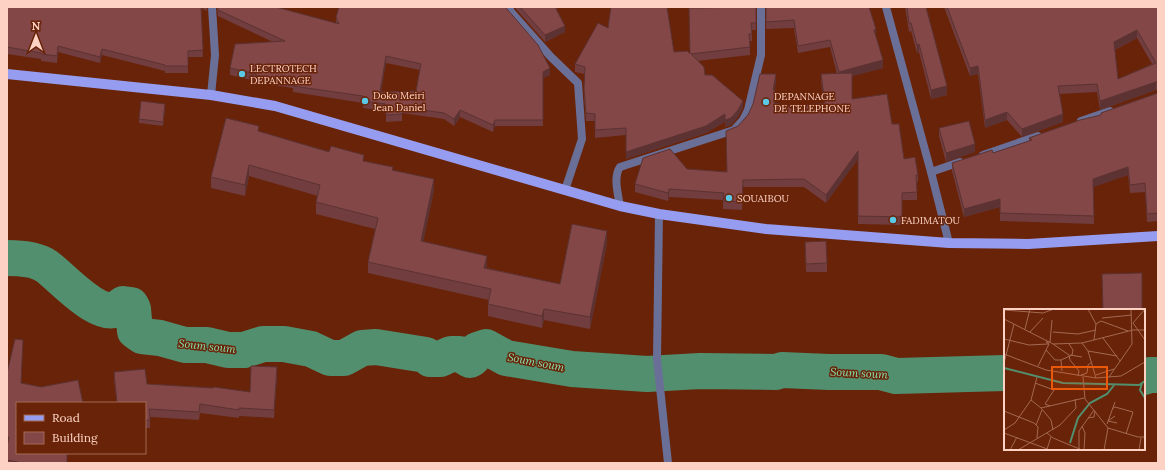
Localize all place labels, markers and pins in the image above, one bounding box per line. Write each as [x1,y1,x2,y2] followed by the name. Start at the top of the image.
[250,62,317,87] place label: LECTROTECH DEPANNAGE
[237,69,247,79] marker: LECTROTECH DEPANNAGE
[372,89,426,114] place label: Doko Meiri Jean Daniel
[774,90,850,115] place label: DEPANNAGE DE TELEPHONE
[360,96,370,106] marker: Doko Meiri Jean Daniel
[761,97,771,107] marker: DEPANNAGE DE TELEPHONE
[737,192,790,205] place label: SOUAIBOU
[724,193,734,203] marker: SOUAIBOU
[901,214,961,227] place label: FADIMATOU
[888,215,898,225] marker: FADIMATOU

